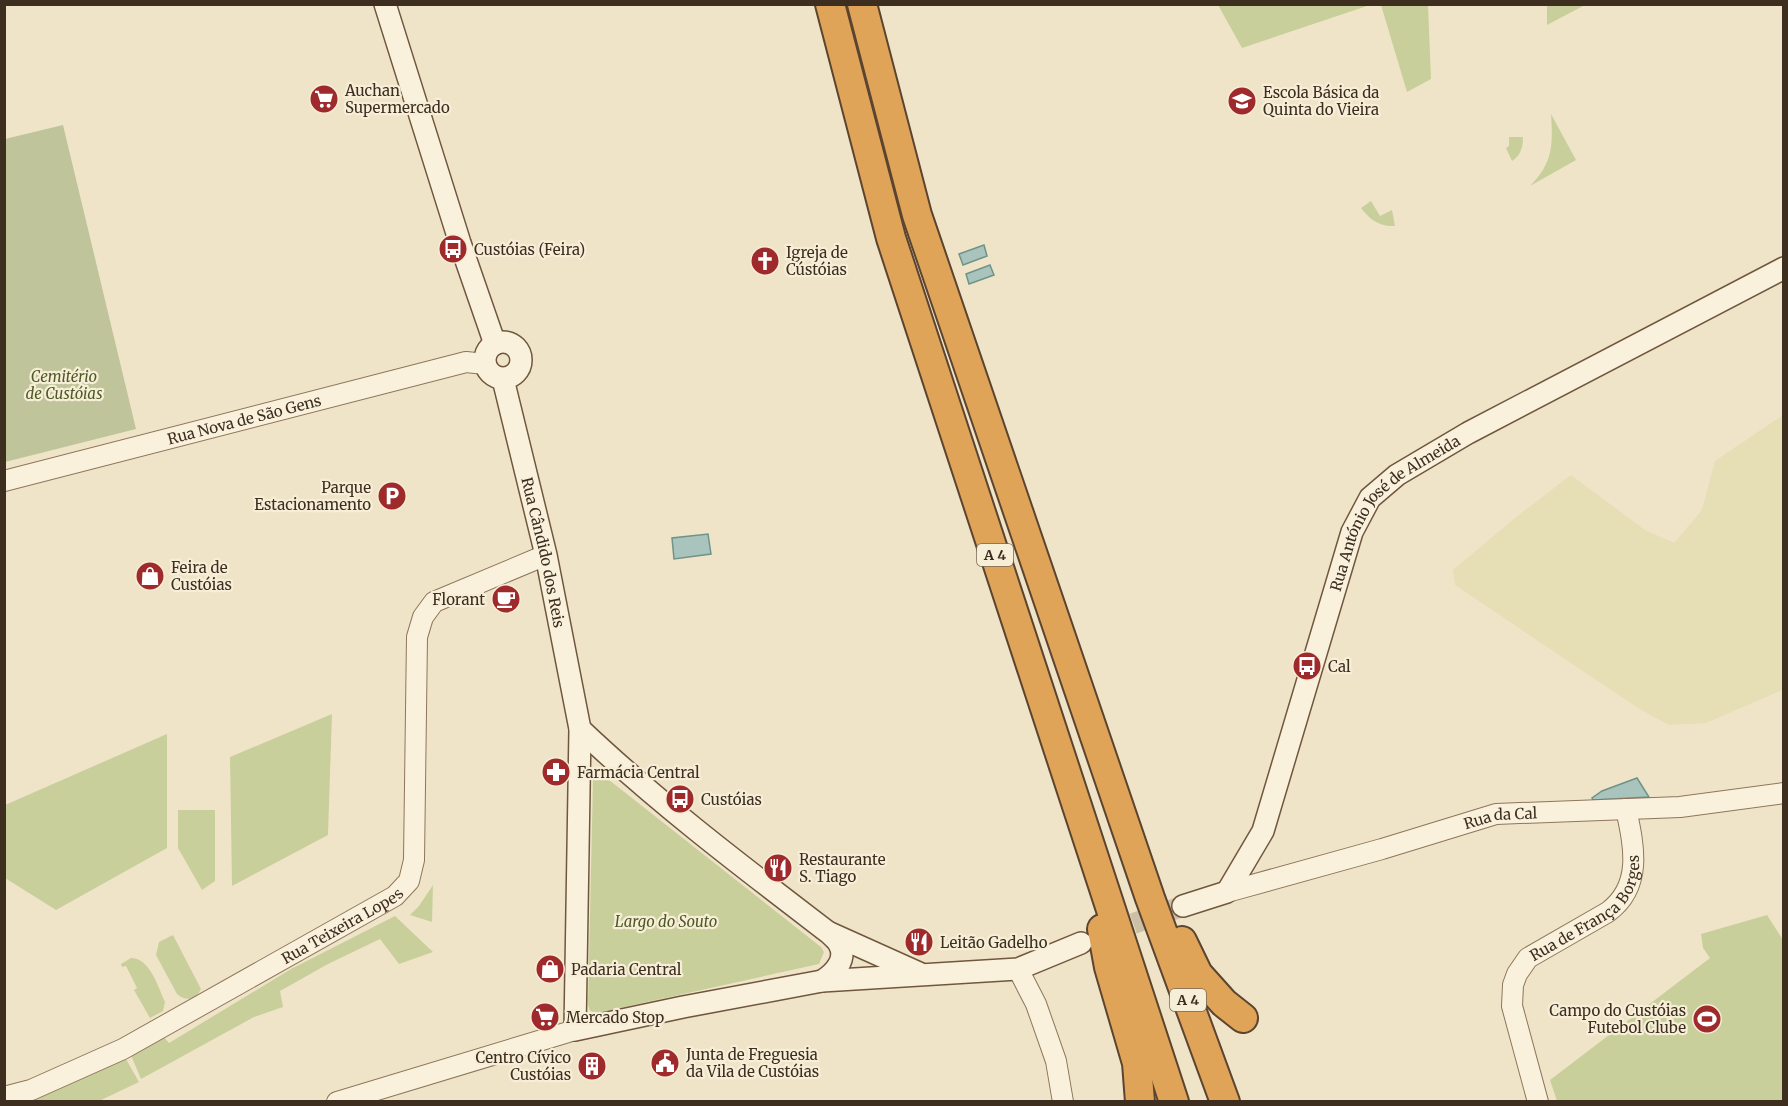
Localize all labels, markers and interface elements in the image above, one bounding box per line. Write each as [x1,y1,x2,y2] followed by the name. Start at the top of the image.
[344,81,450,117] place label: Auchan Supermercado
[308,83,340,115] supermarket icon: Auchan Supermercado
[1263,83,1379,119] place label: Escola Básica da Quinta do Vieira
[1226,85,1258,117] school or university icon: Escola Básica da Quinta do Vieira
[437,233,469,265] bus stop icon: Custóias (Feira)
[474,240,585,259] place label: Custóias (Feira)
[786,243,848,279] place label: Igreja de Cústóias
[749,245,781,277] church icon: Igreja de Cústóias
[26,367,102,403] park label: Cemitério de Custóias
[165,390,323,448] street label: Rua Nova de São Gens
[1325,431,1463,593] street label: Rua António José de Almeida
[518,475,569,629] street label: Rua Cândido dos Reis
[254,478,371,514] place label: Parque Estacionamento
[376,480,408,512] parking icon: Parque Estacionamento
[977,544,1013,566] road number: A 4
[171,558,232,594] place label: Feira de Custóias
[134,560,166,592] shop icon: Feira de Custóias
[490,583,522,615] cafe icon: Florant
[432,590,485,609] place label: Florant
[1291,650,1323,682] bus stop icon: Cal
[1328,657,1351,676] place label: Cal
[540,756,572,788] pharmacy icon: Farmácia Central
[577,763,700,782] place label: Farmácia Central
[664,783,696,815] bus stop icon: Custóias
[701,790,762,809] place label: Custóias
[1461,803,1538,833] street label: Rua da Cal
[799,850,886,886] place label: Restaurante S. Tiago
[762,852,794,884] restaurant icon: Restaurante S. Tiago
[1526,855,1643,965] street label: Rua de França Borges
[278,884,407,968] street label: Rua Teixeira Lopes
[615,912,717,931] park label: Largo do Souto
[903,926,935,958] restaurant icon: Leitão Gadelho
[940,933,1048,952] place label: Leitão Gadelho
[534,953,566,985] shop icon: Padaria Central
[571,960,682,979] place label: Padaria Central
[1170,989,1206,1011] road number: A 4
[529,1001,561,1033] supermarket icon: Mercado Stop
[1549,1001,1686,1037] place label: Campo do Custóias Futebol Clube
[1691,1003,1723,1035] sports icon: Campo do Custóias Futebol Clube
[566,1008,664,1027] place label: Mercado Stop
[685,1045,819,1081] place label: Junta de Freguesia da Vila de Custóias
[649,1047,681,1079] public building icon: Junta de Freguesia da Vila de Custóias
[476,1048,571,1084] place label: Centro Cívico Custóias
[576,1050,608,1082] building icon: Centro Cívico Custóias

